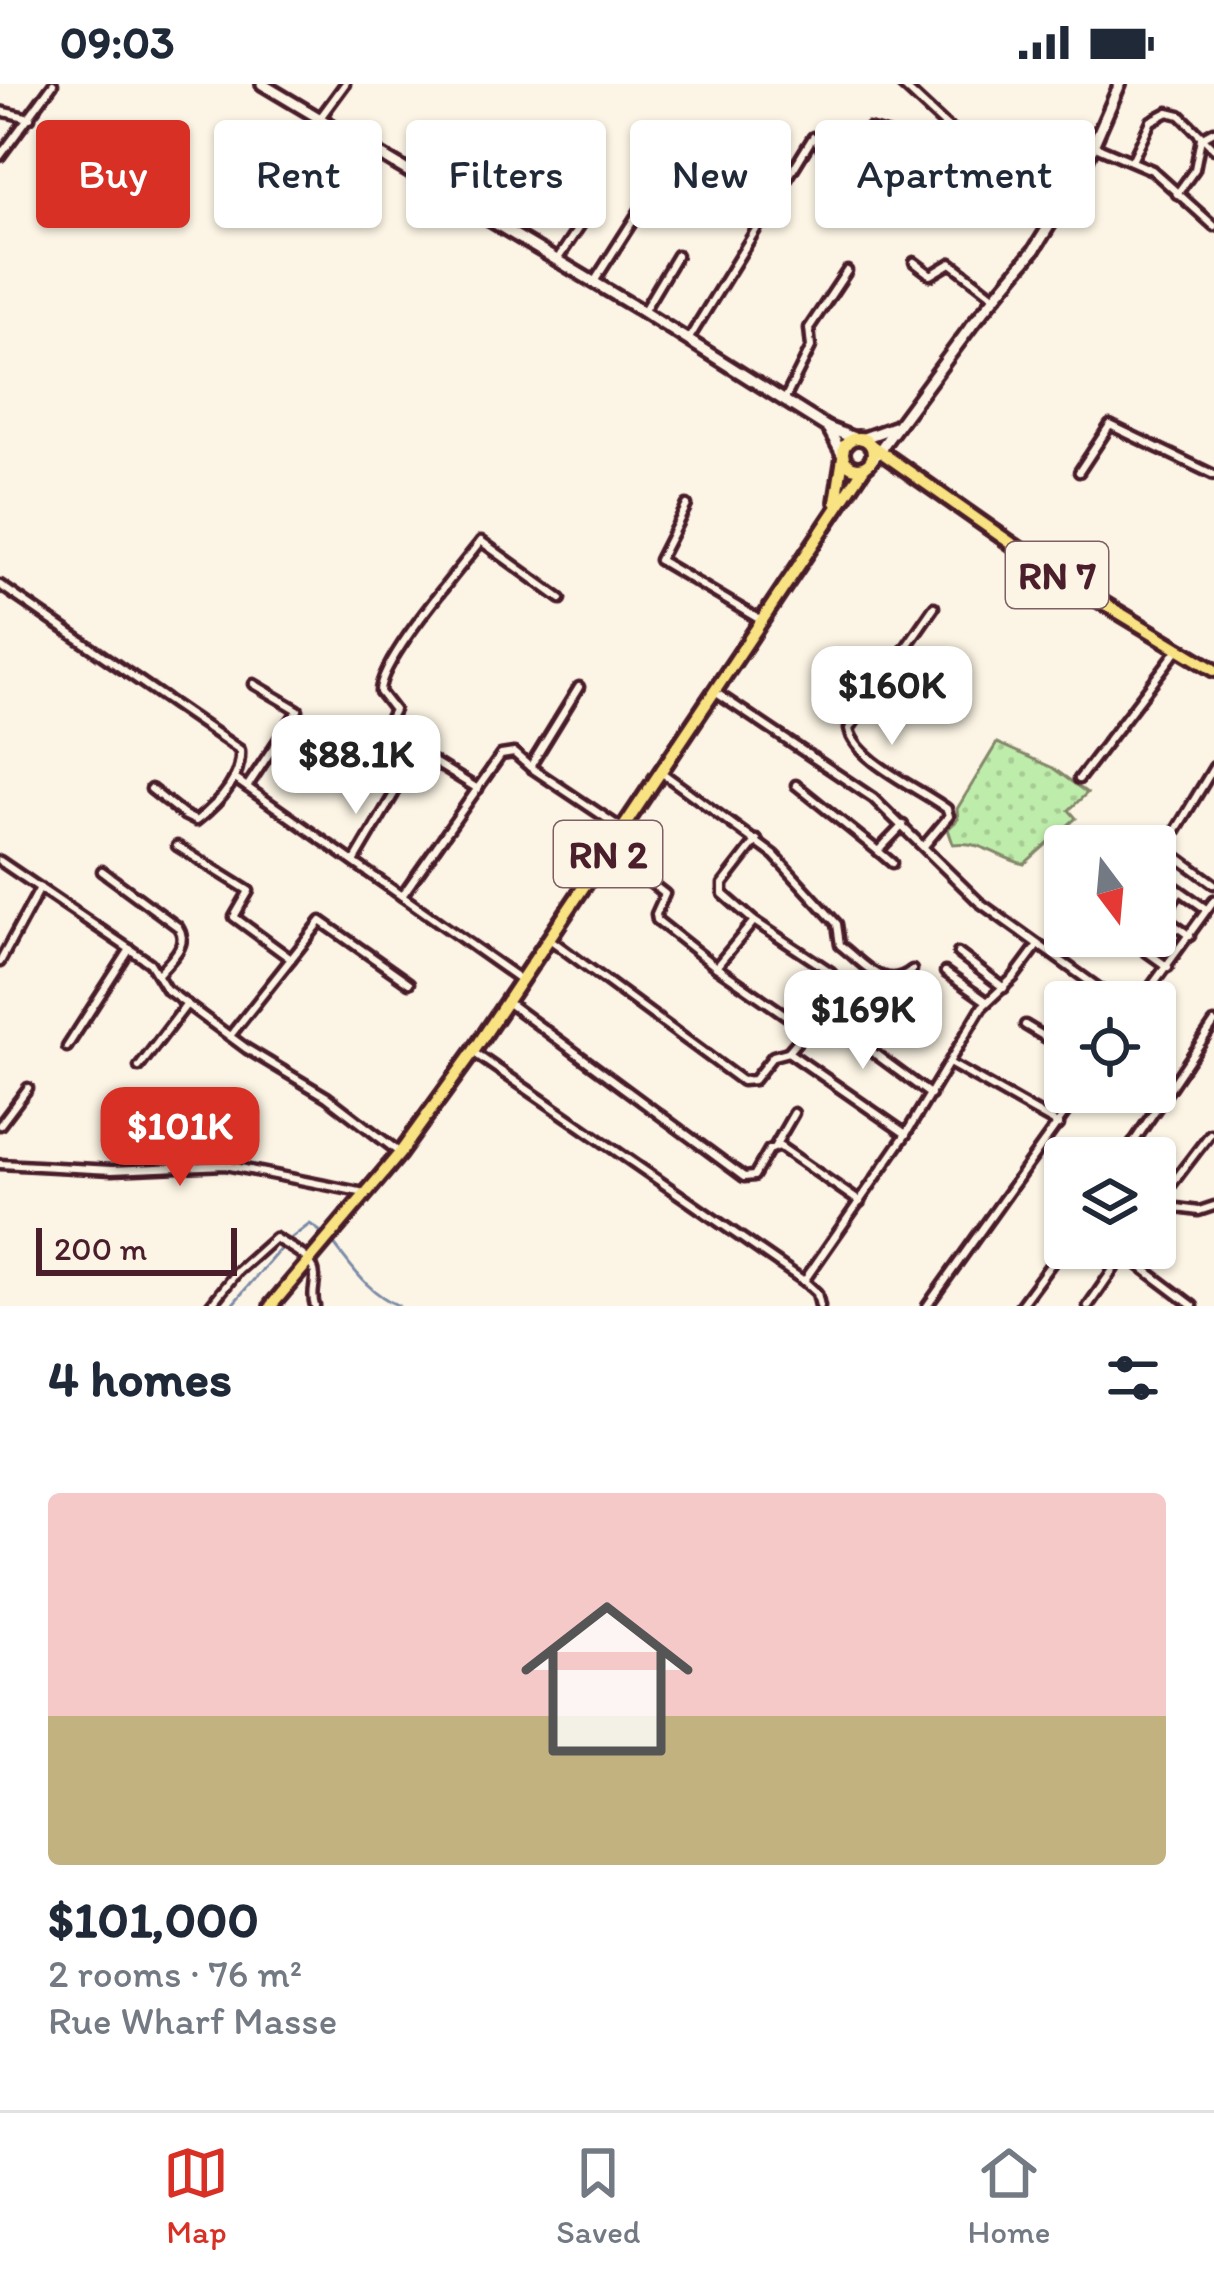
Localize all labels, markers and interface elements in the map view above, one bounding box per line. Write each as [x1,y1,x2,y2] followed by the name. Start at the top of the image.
[60,15,175,69] text: 09:03
[36,120,190,228] chip: Buy
[214,120,382,228] chip: Rent
[406,120,606,228] chip: Filters
[630,120,791,228] chip: New
[815,120,1095,228] chip: Apartment
[1006,542,1108,608] road number: RN 7
[808,646,976,748] pin: $160K
[838,661,946,708] text: $160K
[258,715,454,817] pin: $88.1K
[298,730,414,777] text: $88.1K
[554,821,662,887] road number: RN 2
[1044,825,1176,957] north arrow
[1044,825,1176,1269] map controls
[779,970,947,1072] pin: $169K
[1044,981,1176,1113] button: locate
[811,985,915,1032] text: $169K
[96,1087,264,1189] pin: $101K
[128,1102,232,1149] text: $101K
[1044,1137,1176,1269] button: layers
[36,1222,237,1275] scale bar
[54,1229,147,1268] text: 200 m
[1100,1345,1166,1411] icon: filters
[48,1348,232,1409] text: 4 homes
[499,1571,715,1787] icon: home
[48,1889,259,1950] text: $101,000
[48,1950,302,1997] text: 2 rooms · 76 m²
[48,1997,337,2044] text: Rue Wharf Masse
[163,2140,229,2251] tab: Map
[556,2140,641,2251] tab: Saved
[967,2140,1051,2251] tab: Home

